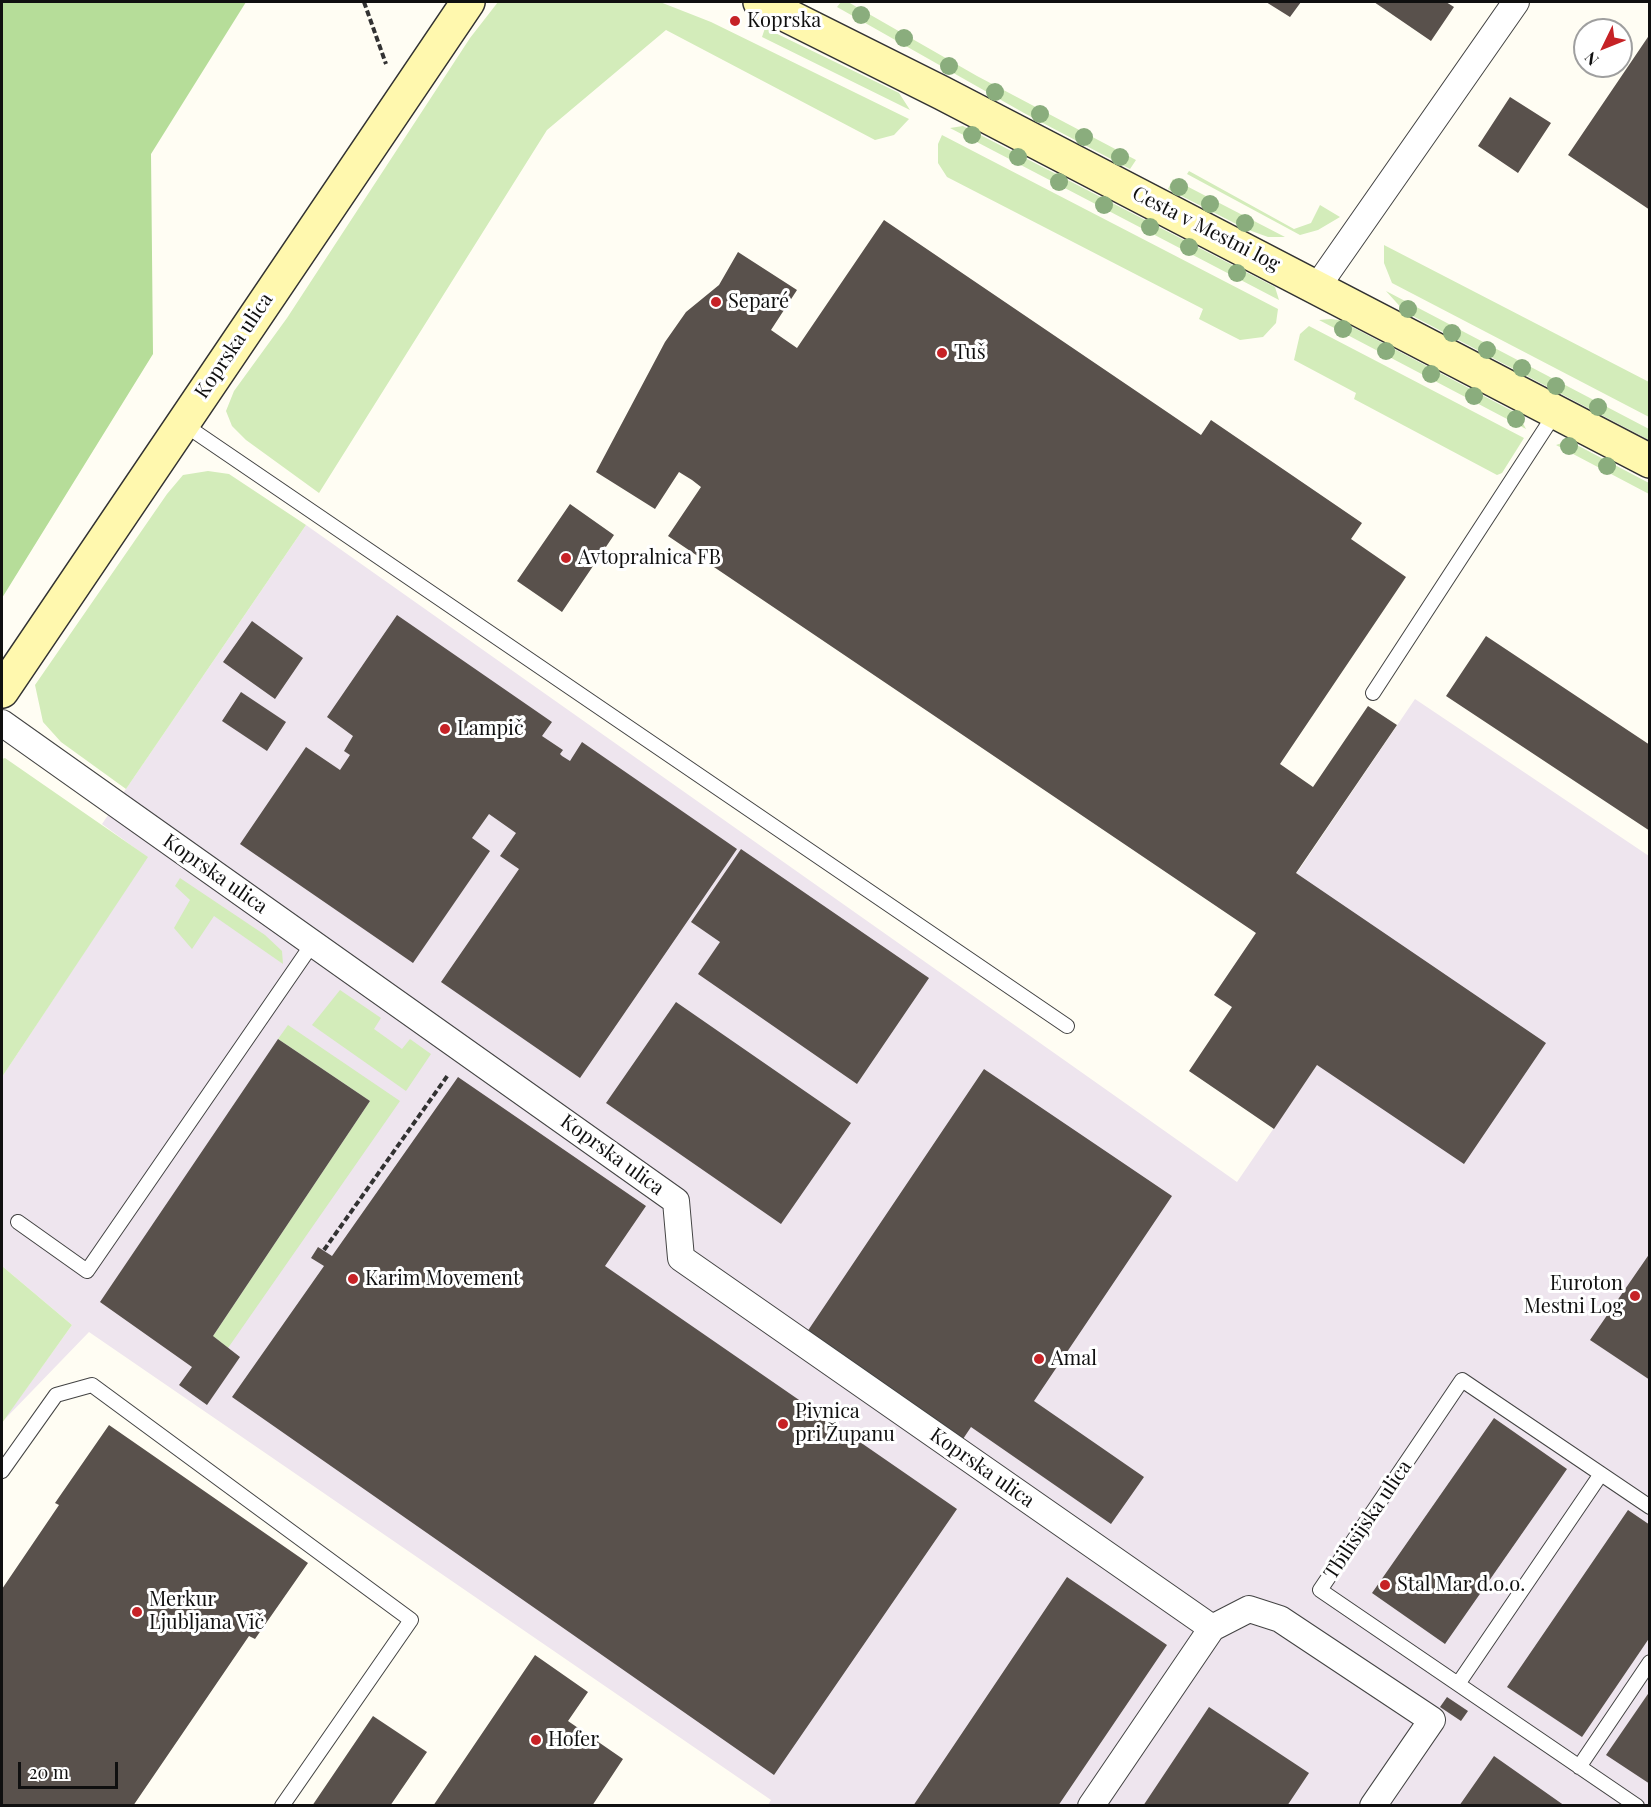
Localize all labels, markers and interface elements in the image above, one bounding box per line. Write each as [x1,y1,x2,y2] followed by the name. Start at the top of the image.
[747,9,821,33] place label: Koprska
[728,14,742,28] marker: Koprska
[1573,18,1633,78] north arrow
[1579,48,1603,71] text: N
[1128,181,1284,277] street label: Cesta v Mestni log
[190,289,278,403] street label: Koprska ulica
[728,290,789,314] place label: Separé
[709,295,723,309] marker: Separé
[954,341,986,365] place label: Tuš
[935,346,949,360] marker: Tuš
[578,546,721,570] place label: Avtopralnica FB
[559,551,573,565] marker: Avtopralnica FB
[457,717,524,741] place label: Lampič
[438,722,452,736] marker: Lampič
[158,829,272,919] street label: Koprska ulica
[556,1109,668,1201] street label: Koprska ulica
[365,1267,520,1291] place label: Karim Movement
[346,1272,360,1286] marker: Karim Movement
[1524,1272,1623,1319] place label: Euroton Mestni Log
[1628,1289,1642,1303] marker: Euroton Mestni Log
[1051,1347,1097,1371] place label: Amal
[1032,1352,1046,1366] marker: Amal
[795,1400,895,1447] place label: Pivnica pri Županu
[776,1417,790,1431] marker: Pivnica pri Županu
[925,1423,1039,1513] street label: Koprska ulica
[1319,1456,1417,1584] street label: Tbilisijska ulica
[1397,1573,1525,1597] place label: Stal Mar d.o.o.
[1378,1578,1392,1592] marker: Stal Mar d.o.o.
[149,1588,264,1635] place label: Merkur Ljubljana Vič
[130,1605,144,1619] marker: Merkur Ljubljana Vič
[548,1728,599,1752] place label: Hofer
[529,1733,543,1747] marker: Hofer
[21,1750,122,1788] scale bar
[29,1760,69,1784] text: 20 m

